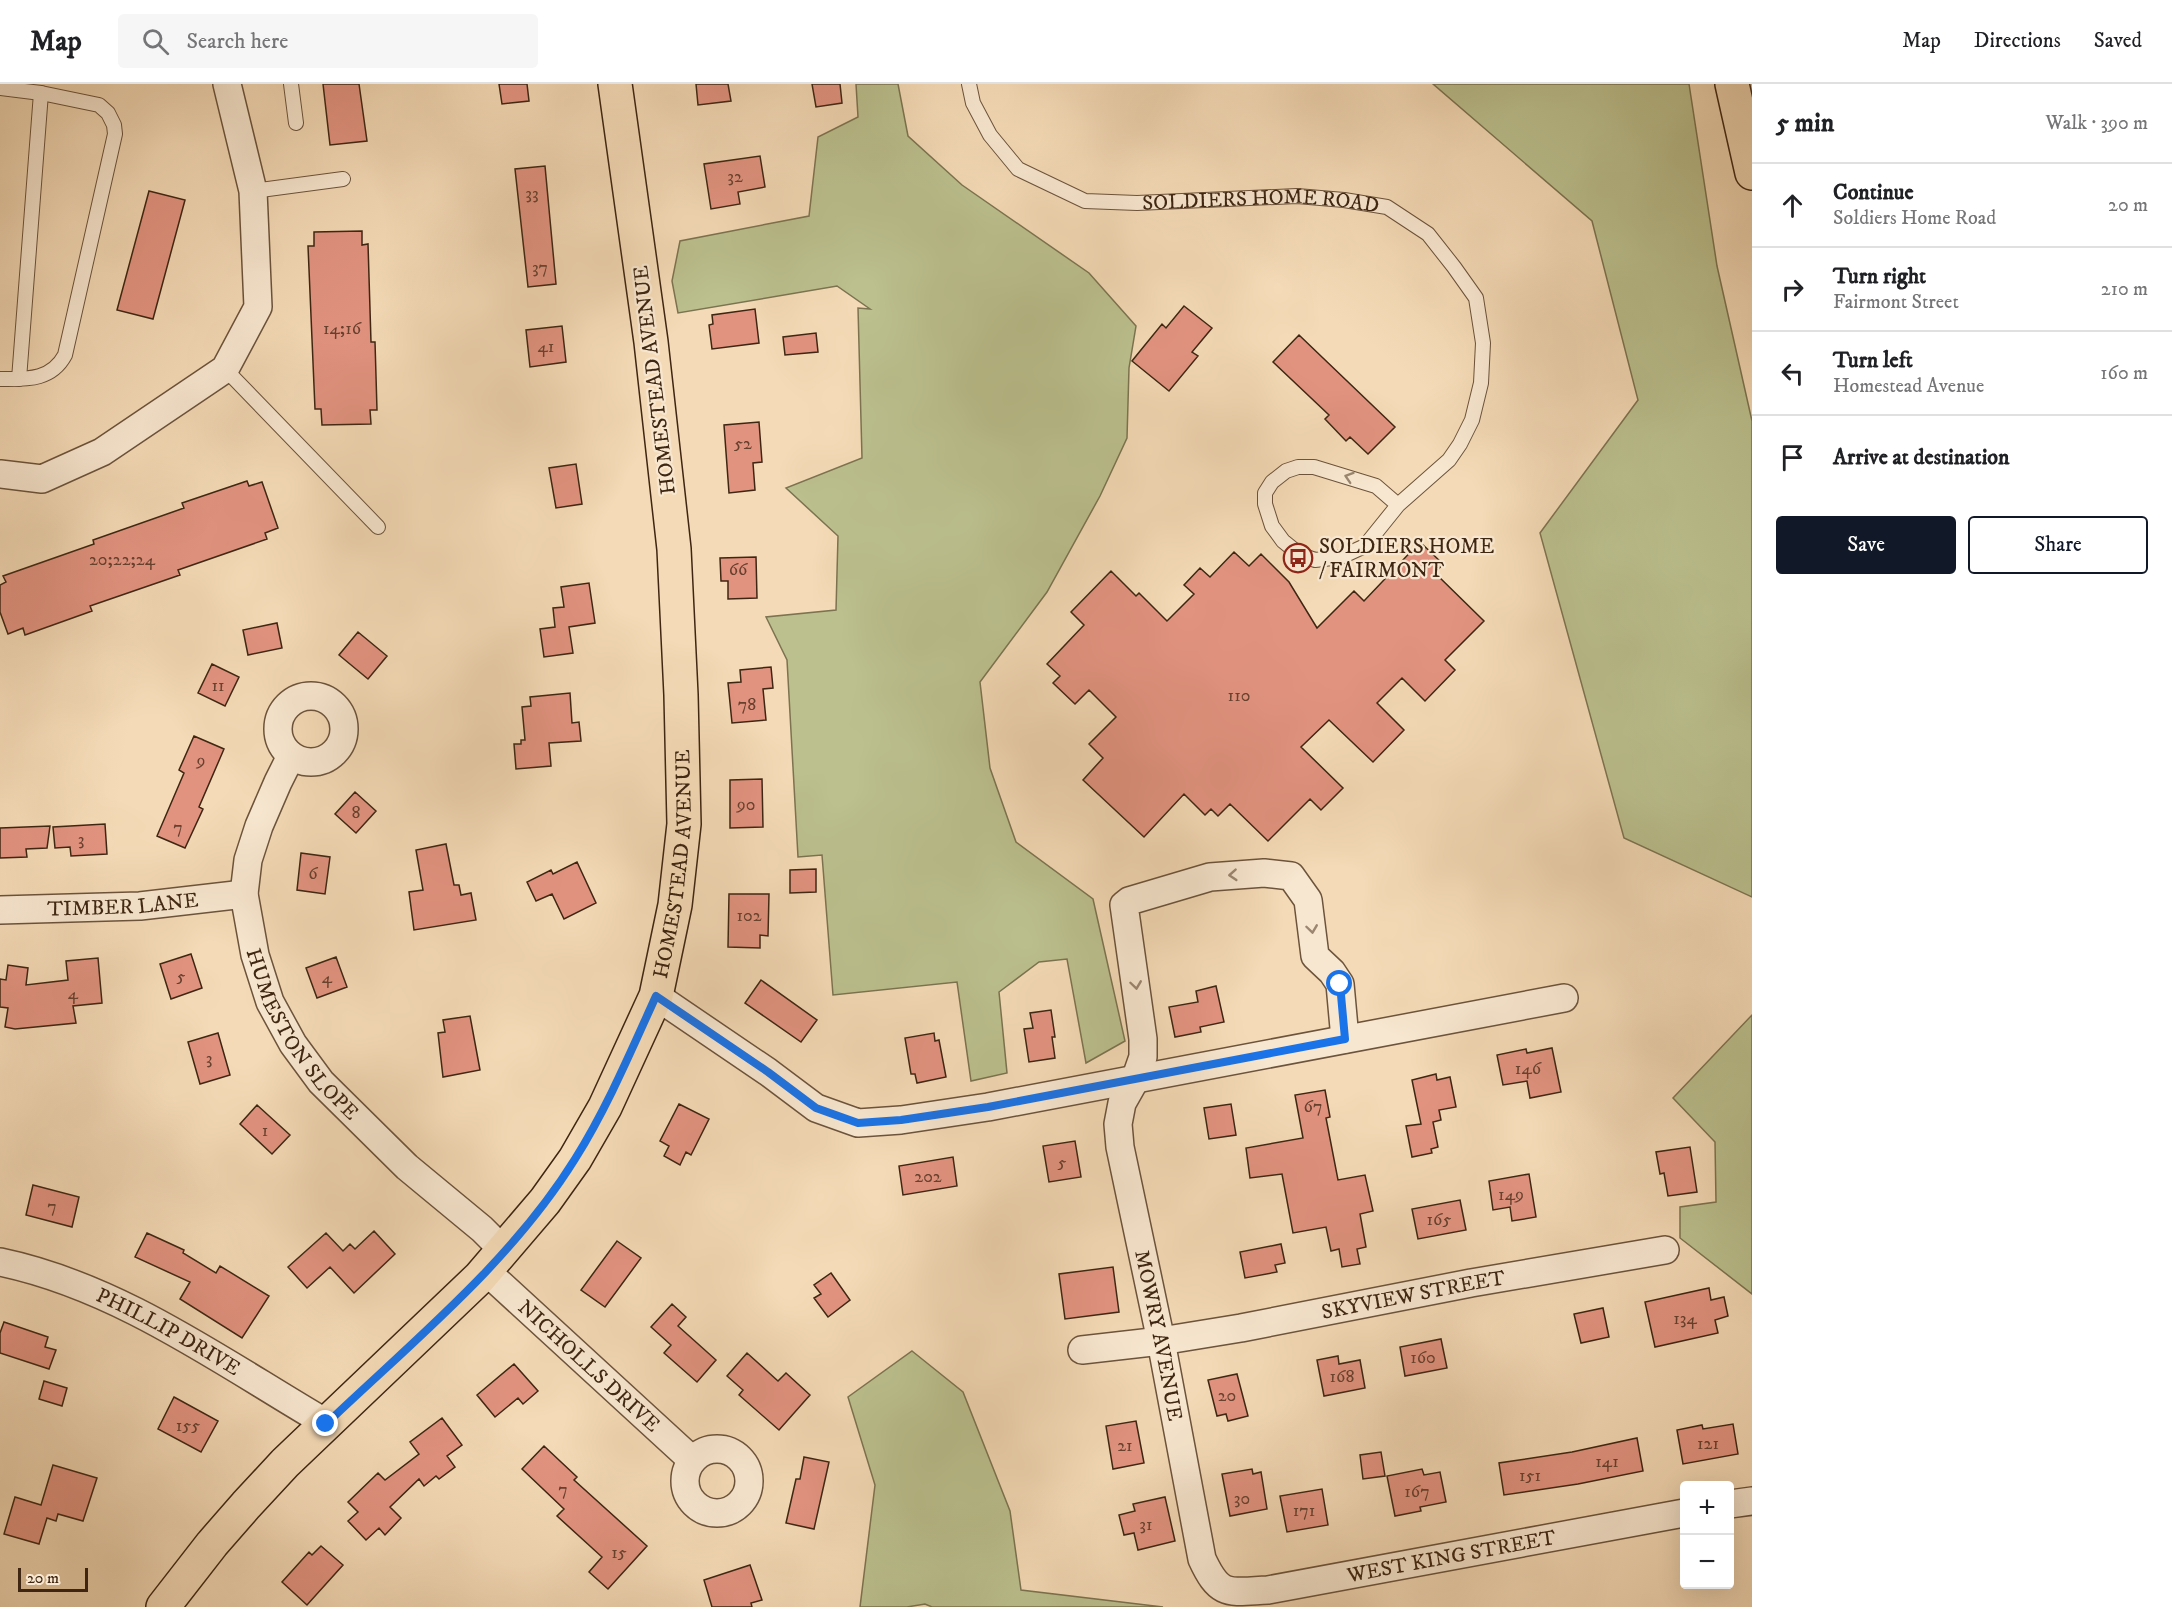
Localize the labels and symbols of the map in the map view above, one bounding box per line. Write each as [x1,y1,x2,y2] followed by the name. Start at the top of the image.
[727,166,743,188] house number: 32
[525,183,539,205] house number: 33
[1142,184,1381,220] street label: SOLDIERS HOME ROAD
[532,257,548,279] house number: 37
[628,264,682,496] street label: HOMESTEAD AVENUE
[323,318,362,340] house number: 14;16
[538,336,554,358] house number: 41
[734,433,752,455] house number: 52
[1344,471,1355,484] one-way arrow
[1319,534,1494,584] place label: SOLDIERS HOME / FAIRMONT
[1282,542,1314,574] bus stop icon: SOLDIERS HOME / FAIRMONT
[89,549,156,571] house number: 20;22;24
[729,559,748,581] house number: 66
[211,675,225,697] house number: 11
[1228,685,1250,707] house number: 110
[738,694,756,716] house number: 78
[648,749,698,981] street label: HOMESTEAD AVENUE
[196,750,205,772] house number: 9
[736,794,755,816] house number: 90
[351,802,361,824] house number: 8
[173,817,183,839] house number: 7
[78,829,84,851] house number: 3
[308,863,318,885] house number: 6
[1229,868,1238,881] one-way arrow
[47,887,200,923] street label: TIMBER LANE
[736,905,762,927] house number: 102
[1305,925,1317,934] one-way arrow
[240,945,364,1126] street label: HUMESTON SLOPE
[177,966,186,988] house number: 5
[322,967,333,989] house number: 4
[1326,970,1352,996] route start
[1130,981,1142,990] one-way arrow
[68,983,79,1005] house number: 4
[206,1048,212,1070] house number: 3
[1515,1058,1542,1080] house number: 146
[1304,1096,1322,1118] house number: 67
[262,1120,268,1142] house number: 1
[1058,1152,1067,1174] house number: 5
[914,1166,942,1188] house number: 202
[1498,1184,1524,1206] house number: 149
[47,1196,57,1218] house number: 7
[1427,1209,1451,1231] house number: 165
[1128,1248,1188,1423] street label: MOWRY AVENUE
[1319,1265,1507,1326] street label: SKYVIEW STREET
[92,1283,245,1382] street label: PHILLIP DRIVE
[512,1295,665,1438] street label: NICHOLLS DRIVE
[1673,1308,1697,1330] house number: 134
[1410,1347,1436,1369] house number: 160
[1330,1366,1354,1388] house number: 168
[1218,1385,1236,1407] house number: 20
[312,1410,338,1436] route end
[176,1415,200,1437] house number: 155
[1697,1433,1719,1455] house number: 121
[1117,1435,1133,1457] house number: 21
[1595,1451,1619,1473] house number: 141
[1519,1465,1541,1487] house number: 151
[558,1479,568,1501] house number: 7
[1404,1481,1430,1503] house number: 167
[1234,1488,1250,1510] house number: 30
[1293,1500,1315,1522] house number: 171
[1139,1514,1153,1536] house number: 31
[1344,1525,1558,1589] street label: WEST KING STREET
[611,1542,627,1564] house number: 15
[18,1565,88,1592] scale bar

